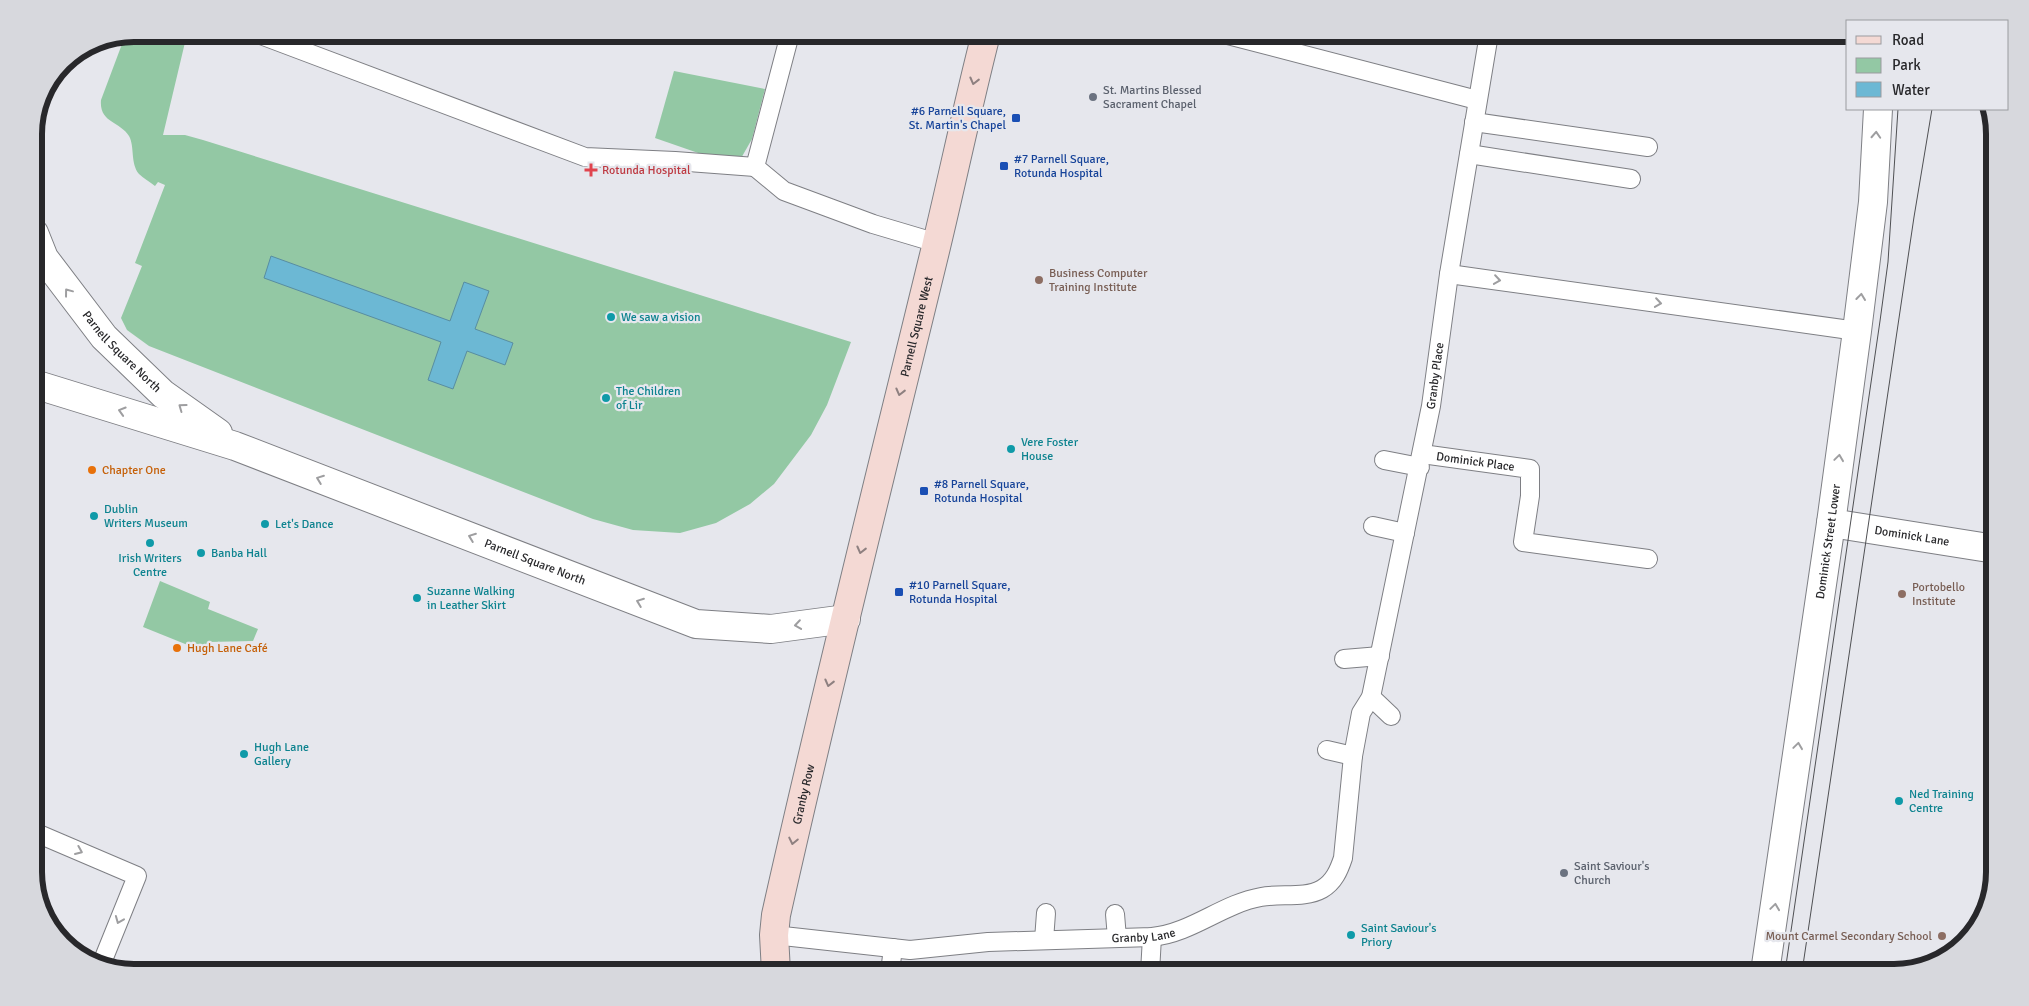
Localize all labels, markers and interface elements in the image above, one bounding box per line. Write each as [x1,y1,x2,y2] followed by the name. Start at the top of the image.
[1846,20,2009,110] legend
[1892,31,1924,49] text: Road
[1892,56,1921,74] text: Park
[969,76,979,84] one-way arrow
[1892,81,1930,99] text: Water
[1103,83,1202,112] place label: St. Martins Blessed Sacrament Chapel
[1087,91,1099,103] marker: St. Martins Blessed Sacrament Chapel
[909,104,1006,133] place label: #6 Parnell Square, St. Martin's Chapel
[1010,112,1022,124] marker: #6 Parnell Square, St. Martin's Chapel
[1871,131,1882,139] one-way arrow
[1014,152,1109,181] place label: #7 Parnell Square, Rotunda Hospital
[998,160,1010,172] marker: #7 Parnell Square, Rotunda Hospital
[584,163,598,177] marker: Rotunda Hospital
[602,163,691,178] place label: Rotunda Hospital
[1049,266,1148,295] place label: Business Computer Training Institute
[1033,274,1045,286] marker: Business Computer Training Institute
[898,275,937,379] street label: Parnell Square West
[1493,275,1502,285] one-way arrow
[65,288,74,298] one-way arrow
[1855,292,1866,300] one-way arrow
[1654,297,1662,308] one-way arrow
[79,308,164,396] street label: Parnell Square North
[621,310,700,325] place label: We saw a vision
[605,311,617,323] marker: We saw a vision
[1424,341,1448,410] street label: Granby Place
[616,384,681,413] place label: The Children of Lir
[895,388,906,397] one-way arrow
[600,392,612,404] marker: The Children of Lir
[178,404,187,413] one-way arrow
[118,407,126,417] one-way arrow
[1021,435,1079,464] place label: Vere Foster House
[1005,443,1017,455] marker: Vere Foster House
[1435,449,1516,475] street label: Dominick Place
[1834,453,1844,462] one-way arrow
[102,463,166,478] place label: Chapter One
[86,464,98,476] marker: Chapter One
[316,475,325,485] one-way arrow
[934,477,1029,506] place label: #8 Parnell Square, Rotunda Hospital
[1813,483,1844,600] street label: Dominick Street Lower
[918,485,930,497] marker: #8 Parnell Square, Rotunda Hospital
[104,502,188,531] place label: Dublin Writers Museum
[88,510,100,522] marker: Dublin Writers Museum
[275,517,333,532] place label: Let's Dance
[259,518,271,530] marker: Let's Dance
[1873,523,1951,550] street label: Dominick Lane
[468,533,476,543] one-way arrow
[482,536,588,589] street label: Parnell Square North
[144,537,156,549] marker: Irish Writers Centre
[211,546,268,561] place label: Banba Hall
[856,546,867,555] one-way arrow
[195,547,207,559] marker: Banba Hall
[118,551,182,580] place label: Irish Writers Centre
[909,578,1011,607] place label: #10 Parnell Square, Rotunda Hospital
[1912,580,1965,609] place label: Portobello Institute
[427,584,515,613] place label: Suzanne Walking in Leather Skirt
[893,586,905,598] marker: #10 Parnell Square, Rotunda Hospital
[1896,588,1908,600] marker: Portobello Institute
[411,592,423,604] marker: Suzanne Walking in Leather Skirt
[636,598,644,608] one-way arrow
[793,620,802,630] one-way arrow
[187,641,268,656] place label: Hugh Lane Café
[171,642,183,654] marker: Hugh Lane Café
[825,678,835,686] one-way arrow
[254,740,309,769] place label: Hugh Lane Gallery
[1792,742,1803,750] one-way arrow
[238,748,250,760] marker: Hugh Lane Gallery
[790,763,818,826] street label: Granby Row
[1909,787,1974,816] place label: Ned Training Centre
[1893,795,1905,807] marker: Ned Training Centre
[788,837,799,846] one-way arrow
[74,845,83,856] one-way arrow
[1574,859,1649,888] place label: Saint Saviour's Church
[1558,867,1570,879] marker: Saint Saviour's Church
[1769,902,1779,911] one-way arrow
[115,915,126,924] one-way arrow
[1361,921,1436,950] place label: Saint Saviour's Priory
[1111,925,1178,946] street label: Granby Lane
[1345,929,1357,941] marker: Saint Saviour's Priory
[1765,929,1932,944] place label: Mount Carmel Secondary School
[1936,930,1948,942] marker: Mount Carmel Secondary School

